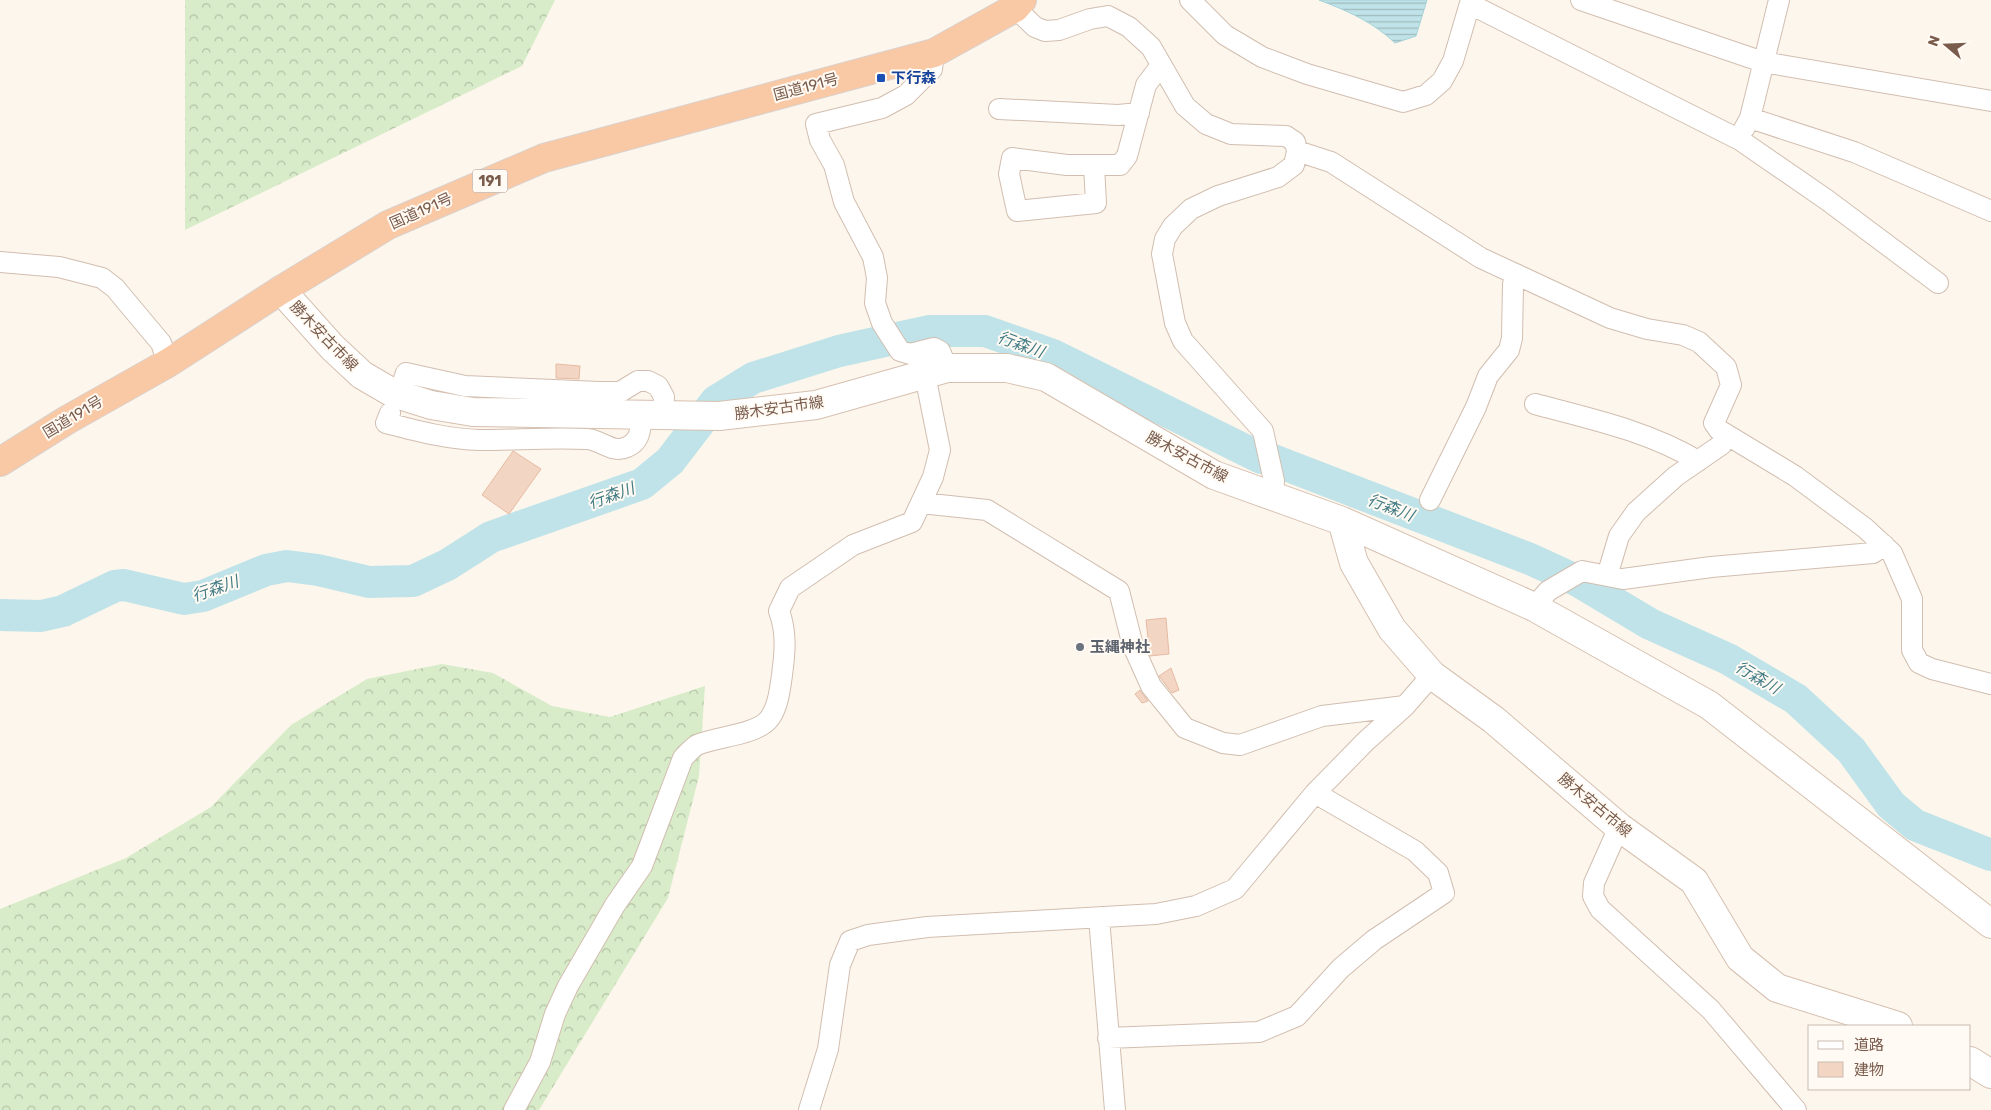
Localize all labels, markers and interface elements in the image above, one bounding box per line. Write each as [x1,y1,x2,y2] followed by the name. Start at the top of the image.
[1921,20,1971,70] north arrow
[1925,33,1944,48] text: N
[891,69,936,87] place label: 下行森
[771,70,841,104] street label: 国道191号
[875,72,887,84] marker: 下行森
[472,170,508,192] road number: 191
[387,189,455,233] street label: 国道191号
[286,297,362,375] street label: 勝木安古市線
[995,327,1049,362] water label: 行森川
[40,392,106,442] street label: 国道191号
[733,393,825,423] street label: 勝木安古市線
[1143,428,1231,486] street label: 勝木安古市線
[585,478,639,513] water label: 行森川
[1365,490,1418,526] water label: 行森川
[189,571,243,605] water label: 行森川
[1090,638,1150,656] place label: 玉縄神社
[1074,641,1086,653] marker: 玉縄神社
[1732,657,1785,699] water label: 行森川
[1555,769,1635,841] street label: 勝木安古市線
[1808,1025,1971,1090] legend
[1854,1036,1884,1054] text: 道路
[1854,1061,1884,1079] text: 建物

